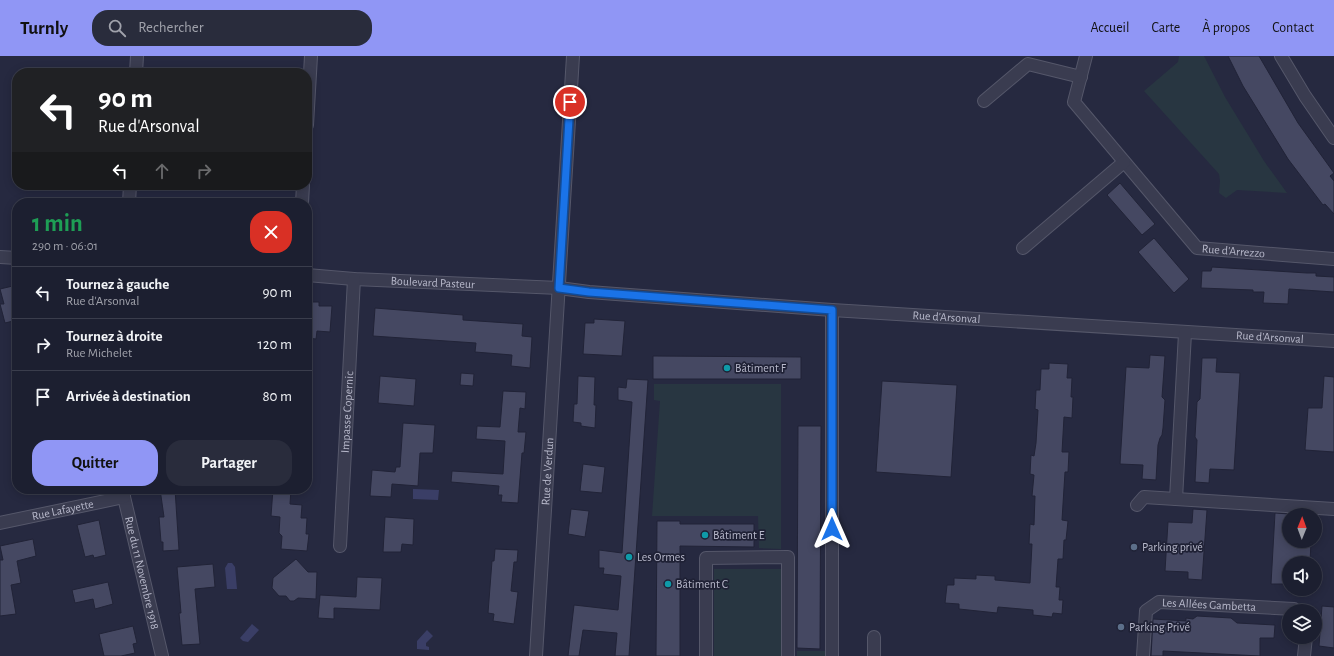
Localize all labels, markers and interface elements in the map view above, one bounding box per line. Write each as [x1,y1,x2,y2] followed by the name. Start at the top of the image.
[92,10,372,46] search box
[106,17,128,39] icon: search
[20,19,68,38] text: Turnly
[138,20,204,35] text: Rechercher
[1090,21,1129,35] text: Accueil
[1151,21,1180,35] text: Carte
[1202,21,1250,35] text: À propos
[1272,21,1314,35] text: Contact
[32,84,84,136] icon: left
[98,85,153,113] text: 90 m
[553,85,587,119] pin
[559,91,581,113] icon: arrive
[98,118,200,136] text: Rue d'Arsonval
[109,160,131,182] icon: left
[151,160,173,182] icon: ahead
[193,160,215,182] icon: right
[250,211,292,253] button: close
[32,212,83,236] text: 1 min
[32,240,98,253] text: 290 m · 06:01
[1201,242,1266,259] street label: Rue d'Arrezzo
[390,275,475,290] street label: Boulevard Pasteur
[66,277,169,292] text: Tournez à gauche
[32,282,54,304] icon: left
[263,285,292,300] text: 90 m
[66,295,139,308] text: Rue d'Arsonval
[912,309,981,325] street label: Rue d'Arsonval
[66,329,163,344] text: Tournez à droite
[1236,329,1304,345] street label: Rue d'Arsonval
[32,334,54,356] icon: right
[258,337,292,352] text: 120 m
[66,347,132,360] text: Rue Michelet
[735,362,787,374] place label: Bâtiment F
[722,363,732,373] marker: Bâtiment F
[339,371,355,453] street label: Impasse Copernic
[32,386,54,408] icon: arrive
[66,389,191,404] text: Arrivée à destination
[262,389,292,404] text: 80 m
[539,437,555,506] street label: Rue de Verdun
[32,440,158,486] button: Quitter
[166,440,292,486] button: Partager
[31,498,95,522] street label: Rue Lafayette
[811,508,853,550] position arrow
[1282,508,1322,548] north arrow
[1282,508,1322,644] map controls
[123,515,161,631] street label: Rue du 11 Novembre 1918
[713,529,765,541] place label: Bâtiment E
[700,530,710,540] marker: Bâtiment E
[1142,541,1203,553] place label: Parking privé
[1129,542,1139,552] marker: Parking privé
[637,551,685,563] place label: Les Ormes
[624,552,634,562] marker: Les Ormes
[1282,556,1322,596] button: sound
[676,578,728,590] place label: Bâtiment C
[663,579,673,589] marker: Bâtiment C
[1162,596,1257,613] street label: Les Allées Gambetta
[1282,604,1322,644] button: layers
[1129,621,1190,633] place label: Parking Privé
[1116,622,1126,632] marker: Parking Privé

